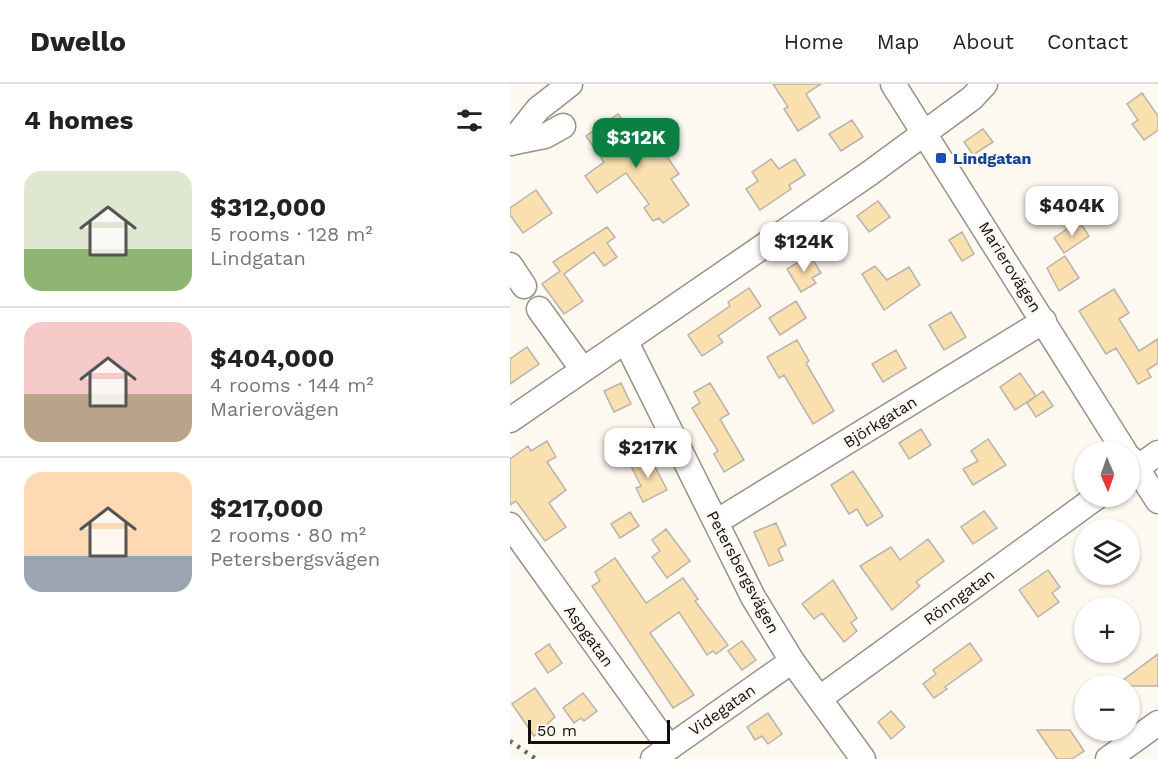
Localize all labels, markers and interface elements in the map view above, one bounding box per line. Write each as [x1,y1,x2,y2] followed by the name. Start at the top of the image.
[30,25,126,58] text: Dwello
[784,29,844,54] text: Home
[877,29,920,54] text: Map
[953,29,1014,54] text: About
[1047,29,1128,54] text: Contact
[453,104,486,137] icon: filters
[24,105,133,135] text: 4 homes
[594,118,678,169] pin: $312K
[606,125,666,149] text: $312K
[953,149,1031,168] place label: Lindgatan
[934,151,948,165] marker: Lindgatan
[1030,186,1114,237] pin: $404K
[210,192,326,222] text: $312,000
[1039,193,1105,217] text: $404K
[72,195,144,267] icon: home
[975,218,1045,316] street label: Marierovägen
[210,222,373,246] text: 5 rooms · 128 m²
[762,222,846,273] pin: $124K
[774,229,834,253] text: $124K
[210,246,306,270] text: Lindgatan
[210,343,334,373] text: $404,000
[72,346,144,418] icon: home
[210,373,374,397] text: 4 rooms · 144 m²
[840,392,920,452] street label: Björkgatan
[210,397,339,421] text: Marierovägen
[606,428,690,479] pin: $217K
[618,435,678,459] text: $217K
[1074,441,1140,507] north arrow
[1074,441,1140,741] map controls
[210,493,324,523] text: $217,000
[72,496,144,568] icon: home
[703,507,783,637] street label: Petersbergsvägen
[1074,519,1140,585] button: layers
[210,523,366,547] text: 2 rooms · 80 m²
[210,547,380,571] text: Petersbergsvägen
[920,565,998,629] street label: Rönngatan
[1074,597,1140,663] button: +
[560,601,618,671] street label: Aspgatan
[1074,675,1140,741] button: −
[685,680,759,740] street label: Videgatan
[528,717,670,744] scale bar
[537,721,577,740] text: 50 m

